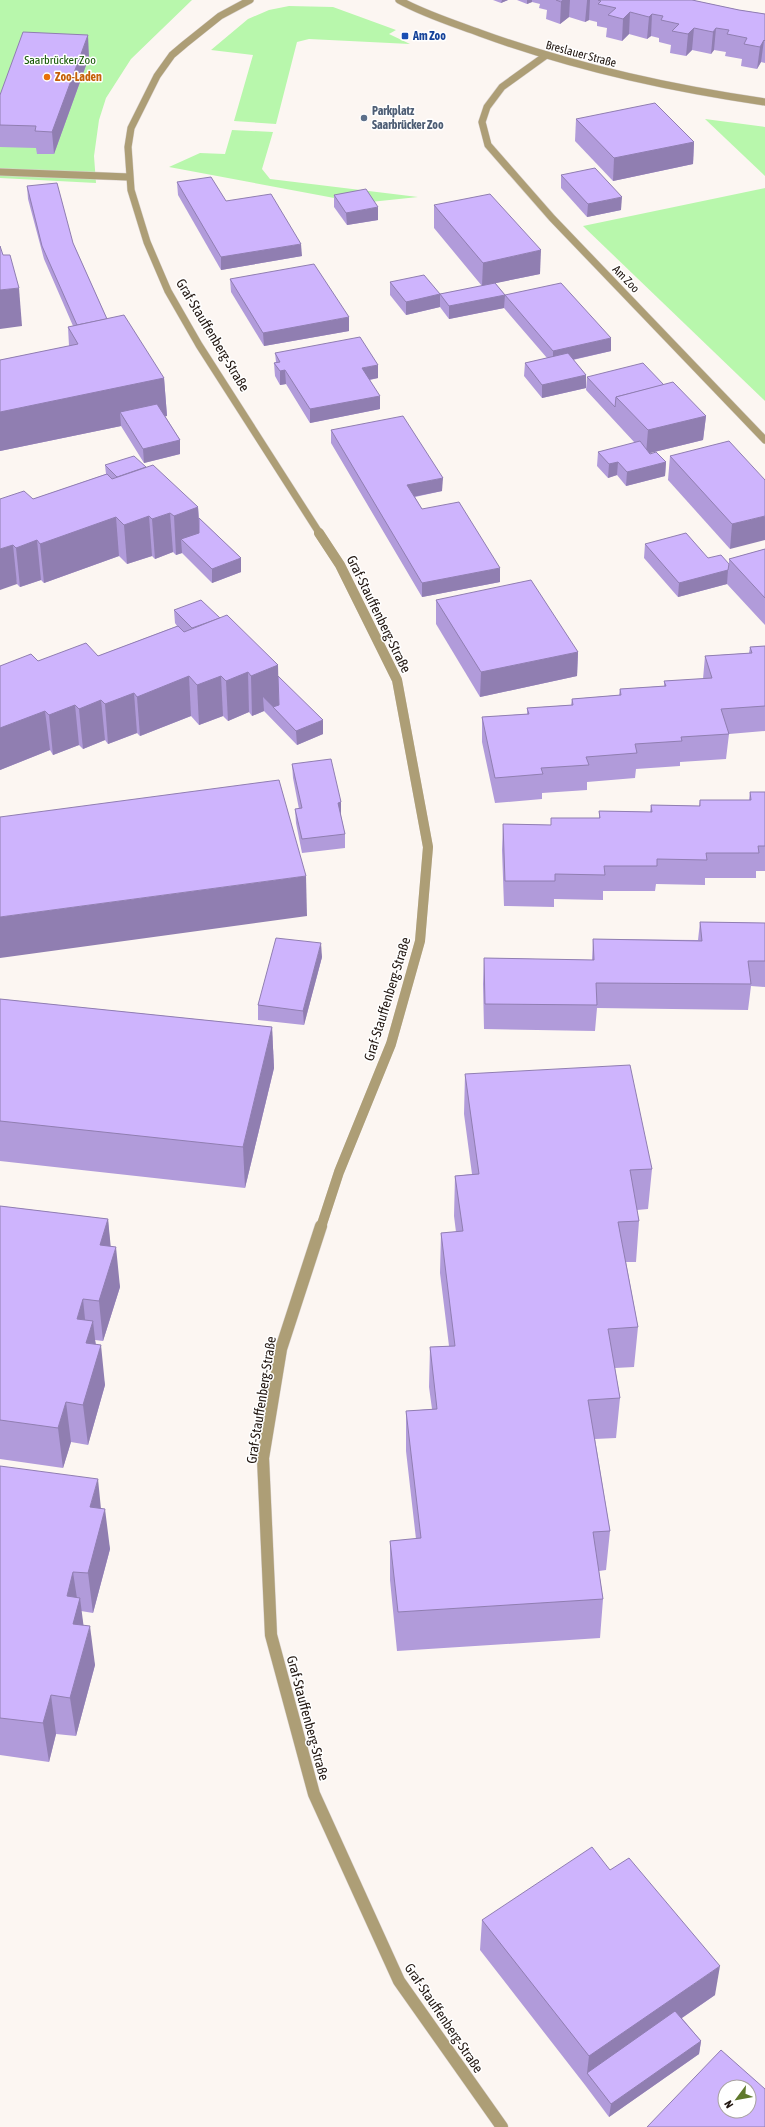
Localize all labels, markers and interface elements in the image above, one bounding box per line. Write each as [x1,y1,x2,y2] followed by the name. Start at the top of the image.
[412,29,446,43] place label: Am Zoo
[400,31,410,41] marker: Am Zoo
[544,38,618,70] street label: Breslauer Straße
[24,53,96,67] park label: Saarbrücker Zoo
[55,70,102,84] place label: Zoo-Laden
[42,72,52,82] marker: Zoo-Laden
[372,104,444,132] place label: Parkplatz Saarbrücker Zoo
[359,113,369,123] marker: Parkplatz Saarbrücker Zoo
[610,262,643,296] street label: Am Zoo
[173,276,253,394] street label: Graf-Stauffenberg-Straße
[344,553,414,675] street label: Graf-Stauffenberg-Straße
[361,935,413,1063] street label: Graf-Stauffenberg-Straße
[243,1335,279,1465] street label: Graf-Stauffenberg-Straße
[284,1654,332,1782] street label: Graf-Stauffenberg-Straße
[401,1960,487,2076] street label: Graf-Stauffenberg-Straße
[717,2079,757,2119] north arrow
[722,2098,735,2110] text: N

